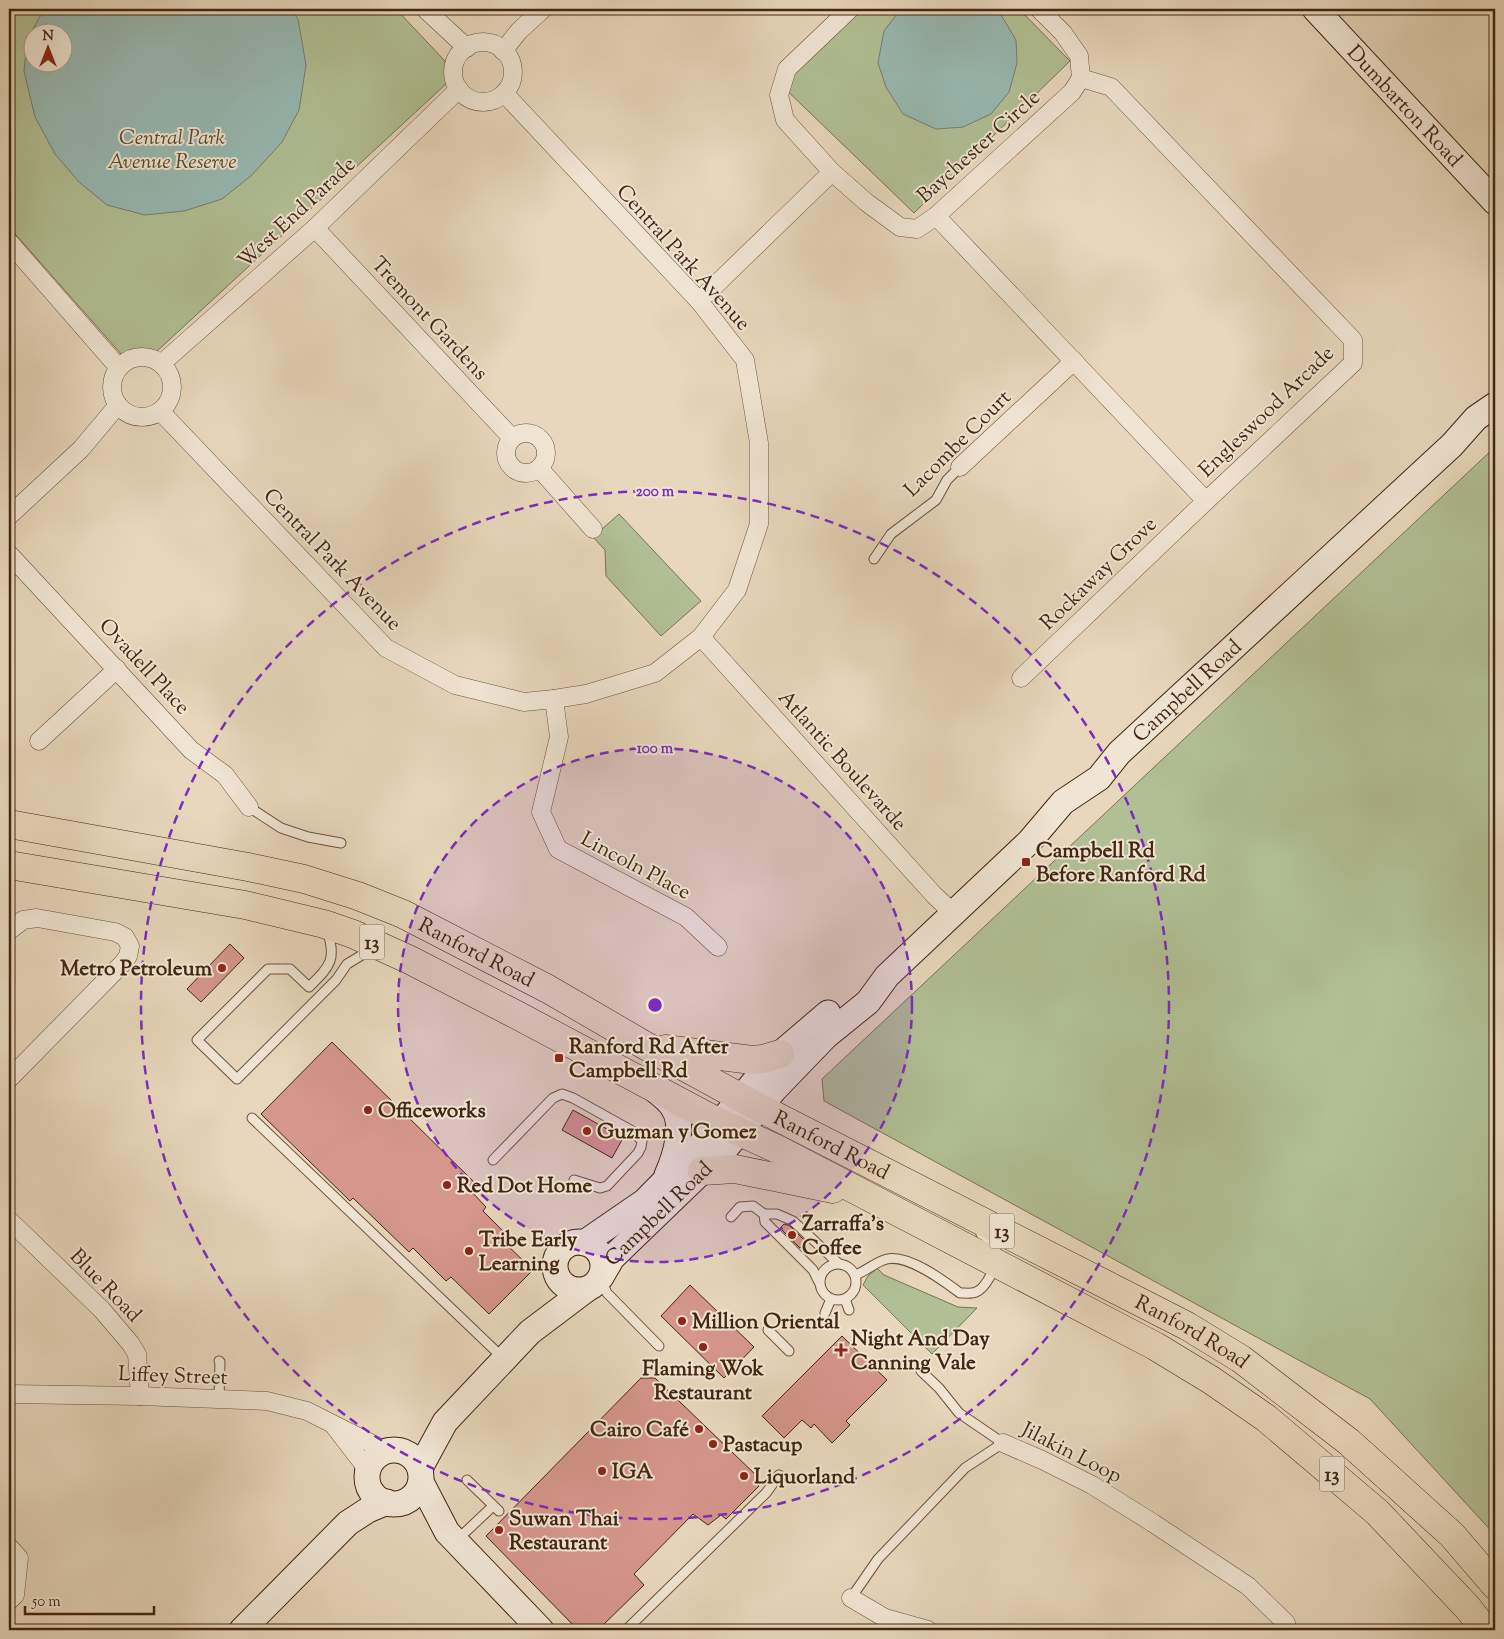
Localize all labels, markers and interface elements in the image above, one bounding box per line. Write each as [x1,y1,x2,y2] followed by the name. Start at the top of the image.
[22,22,72,72] north arrow
[42,27,54,47] text: N
[1339,39,1468,175] street label: Dumbarton Road
[911,84,1048,211] street label: Baychester Circle
[107,124,237,178] park label: Central Park Avenue Reserve
[232,151,363,276] street label: West End Parade
[608,178,757,338] street label: Central Park Avenue
[363,251,494,388] street label: Tremont Gardens
[1193,340,1342,485] street label: Engleswood Arcade
[898,384,1019,505] street label: Lacombe Court
[255,482,408,638] street label: Central Park Avenue
[636,482,675,503] text: 200 m
[1034,511,1165,638] street label: Rockaway Grove
[91,612,196,722] street label: Ovadell Place
[1127,633,1250,750] street label: Campbell Road
[770,684,913,838] street label: Atlantic Boulevarde
[637,739,674,760] text: 100 m
[575,825,695,908] street label: Lincoln Place
[1036,837,1206,891] place label: Campbell Rd Before Ranford Rd
[1020,856,1032,868] marker: Campbell Rd Before Ranford Rd
[412,911,539,996] street label: Ranford Road
[360,924,384,960] road number: 13
[60,955,213,985] place label: Metro Petroleum
[216,962,228,974] marker: Metro Petroleum
[646,996,664,1014] centre of rings
[569,1033,729,1087] place label: Ranford Rd After Campbell Rd
[553,1052,565,1064] marker: Ranford Rd After Campbell Rd
[378,1097,486,1127] place label: Officeworks
[362,1104,374,1116] marker: Officeworks
[767,1104,894,1189] street label: Ranford Road
[597,1118,757,1148] place label: Guzman y Gomez
[581,1125,593,1137] marker: Guzman y Gomez
[599,1156,720,1274] street label: Campbell Road
[457,1172,593,1202] place label: Red Dot Home
[441,1179,453,1191] marker: Red Dot Home
[802,1210,884,1264] place label: Zarraffa's Coffee
[990,1214,1014,1248] road number: 13
[479,1226,578,1280] place label: Tribe Early Learning
[786,1229,798,1241] marker: Zarraffa's Coffee
[62,1243,148,1330] street label: Blue Road
[463,1245,475,1257] marker: Tribe Early Learning
[1129,1289,1255,1377] street label: Ranford Road
[692,1308,840,1338] place label: Million Oriental
[676,1315,688,1327] marker: Million Oriental
[851,1325,990,1379] place label: Night And Day Canning Vale
[697,1341,709,1353] marker: Flaming Wok Restaurant
[835,1344,847,1356] marker: Night And Day Canning Vale
[642,1355,764,1409] place label: Flaming Wok Restaurant
[118,1360,228,1394] street label: Liffey Street
[1015,1415,1126,1492] street label: Jilakin Loop
[590,1416,689,1446] place label: Cairo Café
[693,1423,705,1435] marker: Cairo Café
[723,1431,803,1461] place label: Pastacup
[707,1438,719,1450] marker: Pastacup
[1320,1456,1344,1492] road number: 13
[612,1458,654,1488] place label: IGA
[754,1463,855,1493] place label: Liquorland
[596,1465,608,1477] marker: IGA
[738,1470,750,1482] marker: Liquorland
[509,1505,619,1559] place label: Suwan Thai Restaurant
[493,1524,505,1536] marker: Suwan Thai Restaurant
[25,1584,154,1616] scale bar
[31,1592,61,1613] text: 50 m

